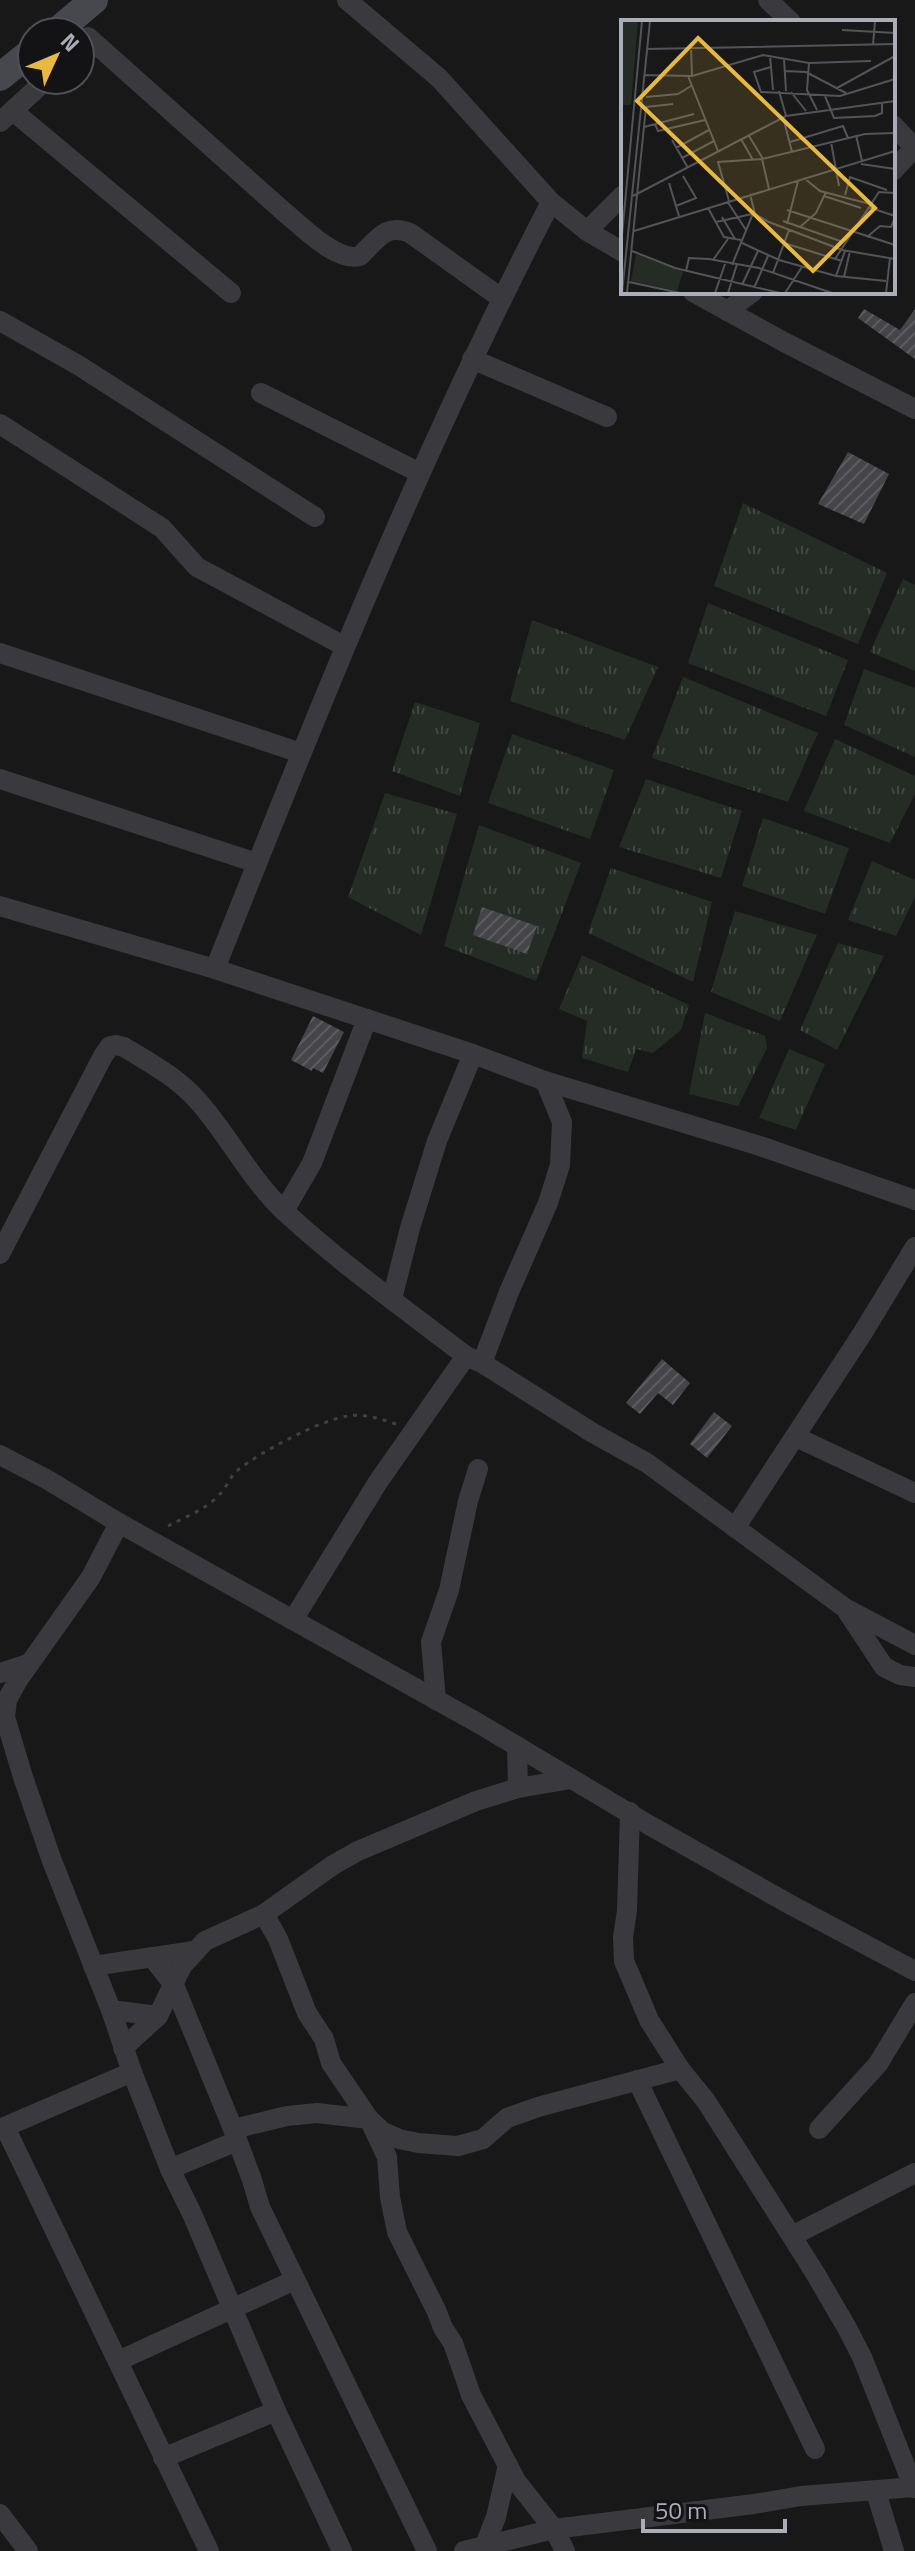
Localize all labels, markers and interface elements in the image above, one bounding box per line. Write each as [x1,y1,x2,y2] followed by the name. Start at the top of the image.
[16,16,96,96] north arrow
[621,20,895,294] inset map
[53,25,88,59] text: N
[643,2483,785,2533] scale bar
[655,2492,707,2528] text: 50 m

